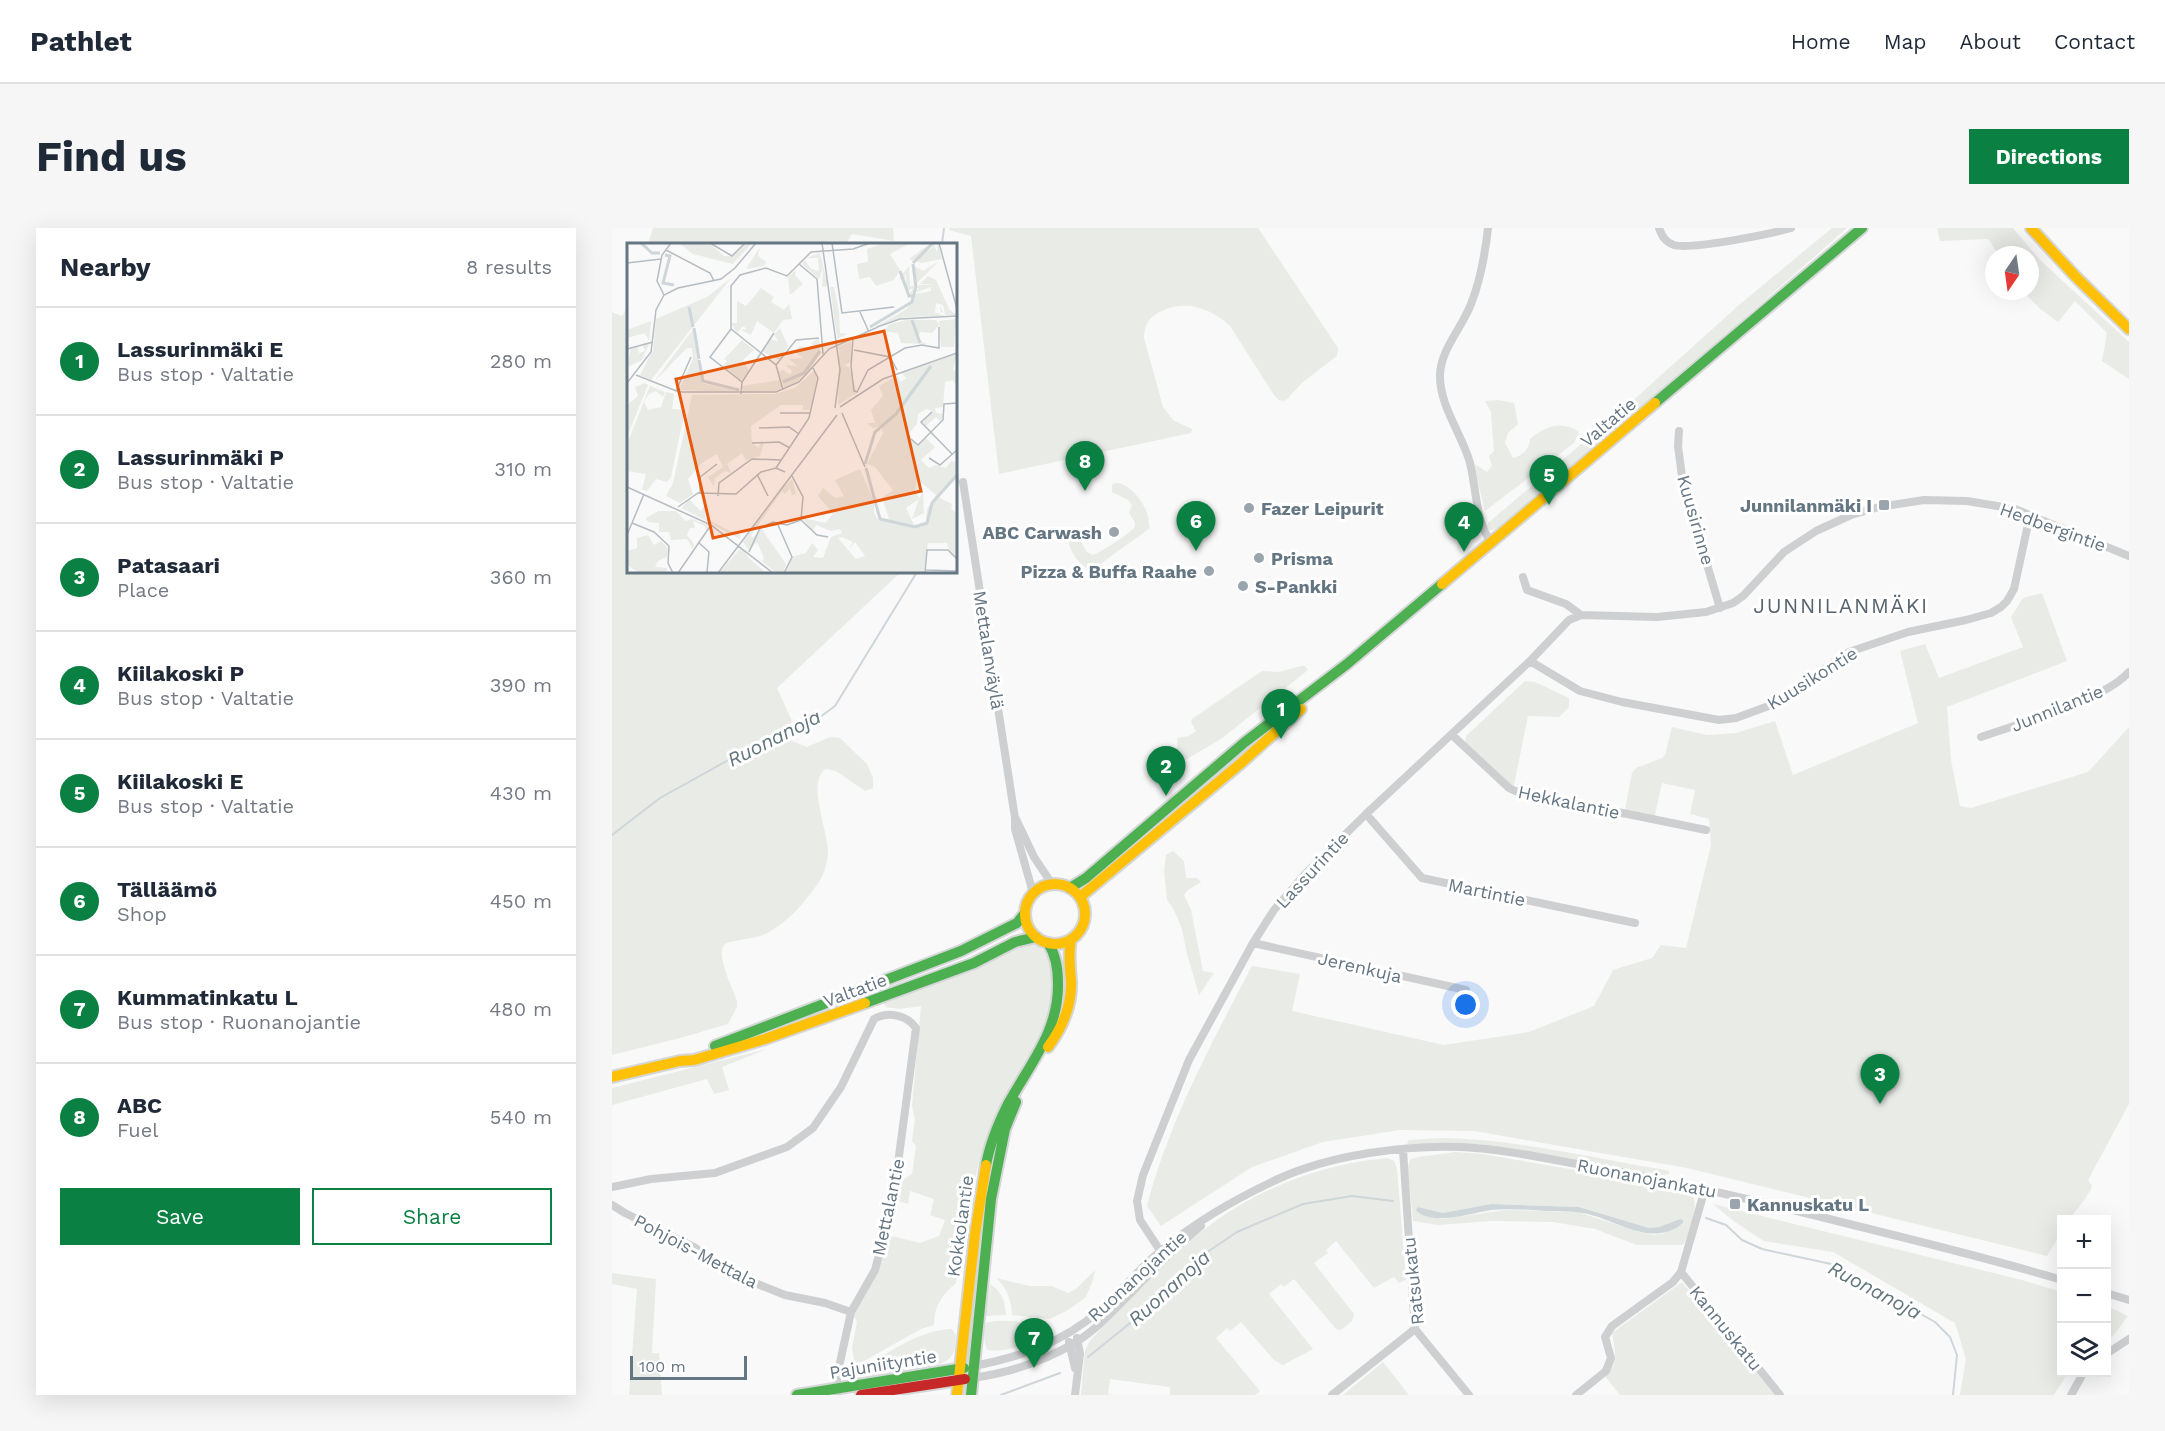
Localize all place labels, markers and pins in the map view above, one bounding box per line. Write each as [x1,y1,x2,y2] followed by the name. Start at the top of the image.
[1066,442,1104,491] pin: 8
[1530,456,1568,505] pin: 5
[1740,495,1872,516] place label: Junnilanmäki I
[1261,498,1384,519] place label: Fazer Leipurit
[1877,498,1891,512] marker: Junnilanmäki I
[1242,501,1256,515] marker: Fazer Leipurit
[1176,502,1216,551] pin: 6
[1444,502,1484,552] pin: 4
[982,522,1102,543] place label: ABC Carwash
[1107,525,1121,539] marker: ABC Carwash
[1271,548,1334,569] place label: Prisma
[1252,551,1266,565] marker: Prisma
[1020,561,1197,582] place label: Pizza & Buffa Raahe
[1202,564,1216,578] marker: Pizza & Buffa Raahe
[1255,576,1337,597] place label: S-Pankki
[1236,579,1250,593] marker: S-Pankki
[1262,690,1300,739] pin: 1
[1146,746,1186,796] pin: 2
[1860,1054,1900,1104] pin: 3
[1747,1194,1869,1215] place label: Kannuskatu L
[1728,1197,1742,1211] marker: Kannuskatu L
[1014,1318,1054,1368] pin: 7

